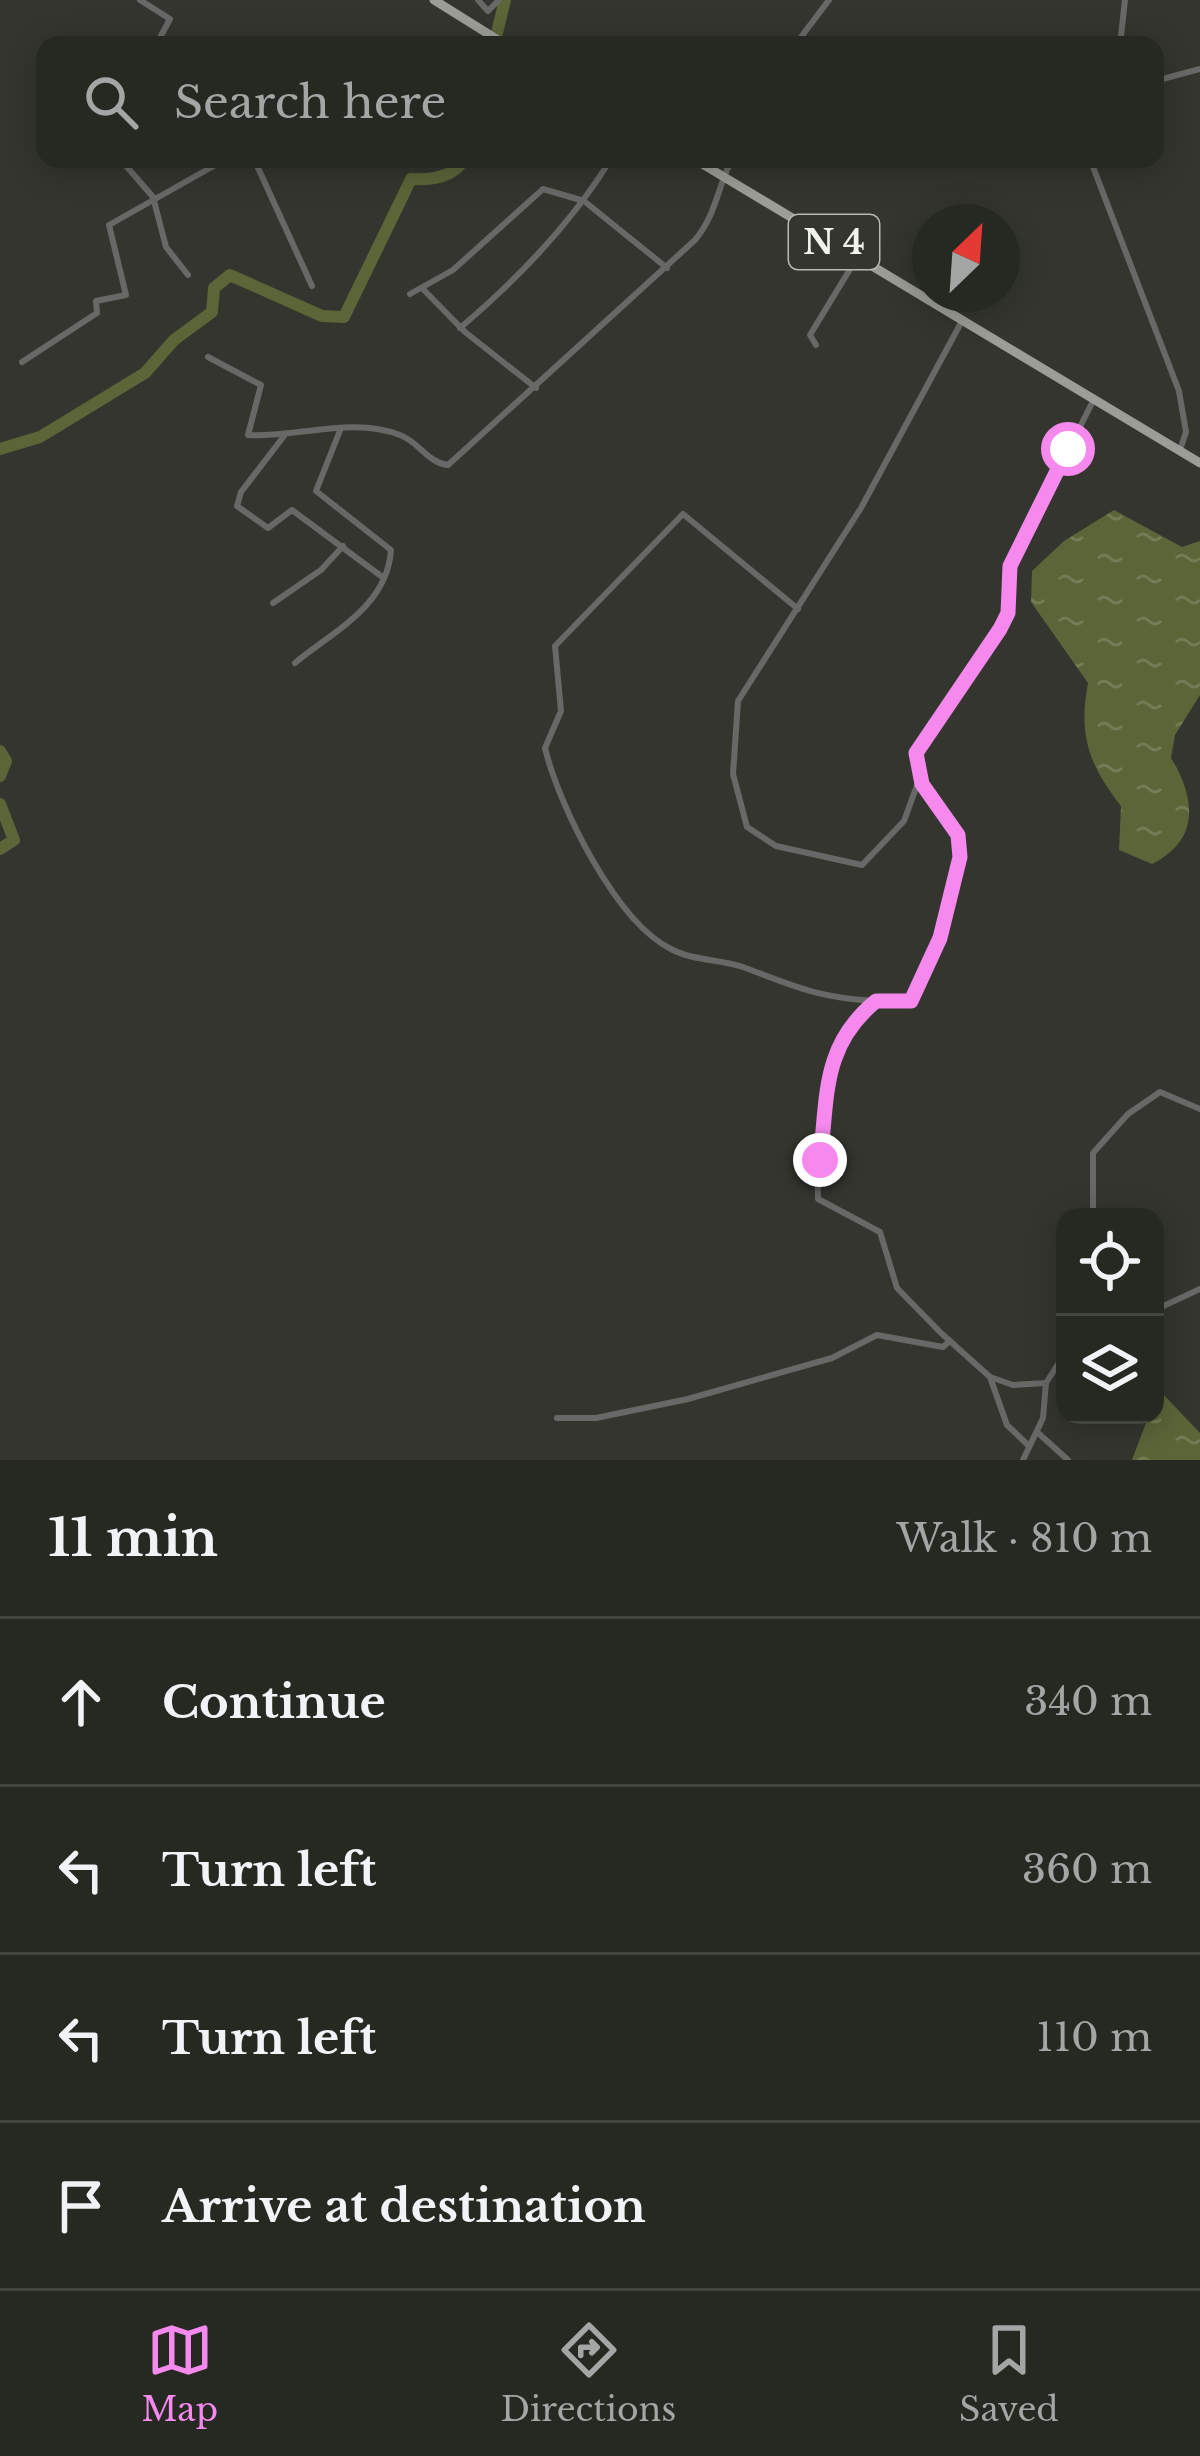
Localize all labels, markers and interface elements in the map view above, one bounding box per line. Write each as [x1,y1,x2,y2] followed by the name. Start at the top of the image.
[36,36,1164,168] search box
[78,69,144,135] icon: search
[174,74,446,130] text: Search here
[912,204,1020,312] north arrow
[789,215,879,269] road number: N 4
[1041,422,1095,476] route start
[793,1133,847,1187] route end
[1056,1208,1164,1424] map controls
[1056,1208,1164,1316] button: locate
[1056,1316,1164,1424] button: layers
[48,1507,218,1570] text: 11 min
[896,1514,1152,1563] text: Walk · 810 m
[48,1669,114,1735] icon: ahead
[162,1674,386,1730] text: Continue
[1024,1677,1152,1726] text: 340 m
[48,1837,114,1903] icon: left
[162,1842,376,1898] text: Turn left
[1022,1845,1152,1894] text: 360 m
[48,2005,114,2071] icon: left
[162,2010,376,2066] text: Turn left
[1036,2013,1152,2062] text: 110 m
[48,2173,114,2239] icon: arrive
[162,2178,646,2234] text: Arrive at destination
[141,2317,218,2430] tab: Map
[501,2317,676,2430] tab: Directions
[959,2317,1059,2430] tab: Saved

